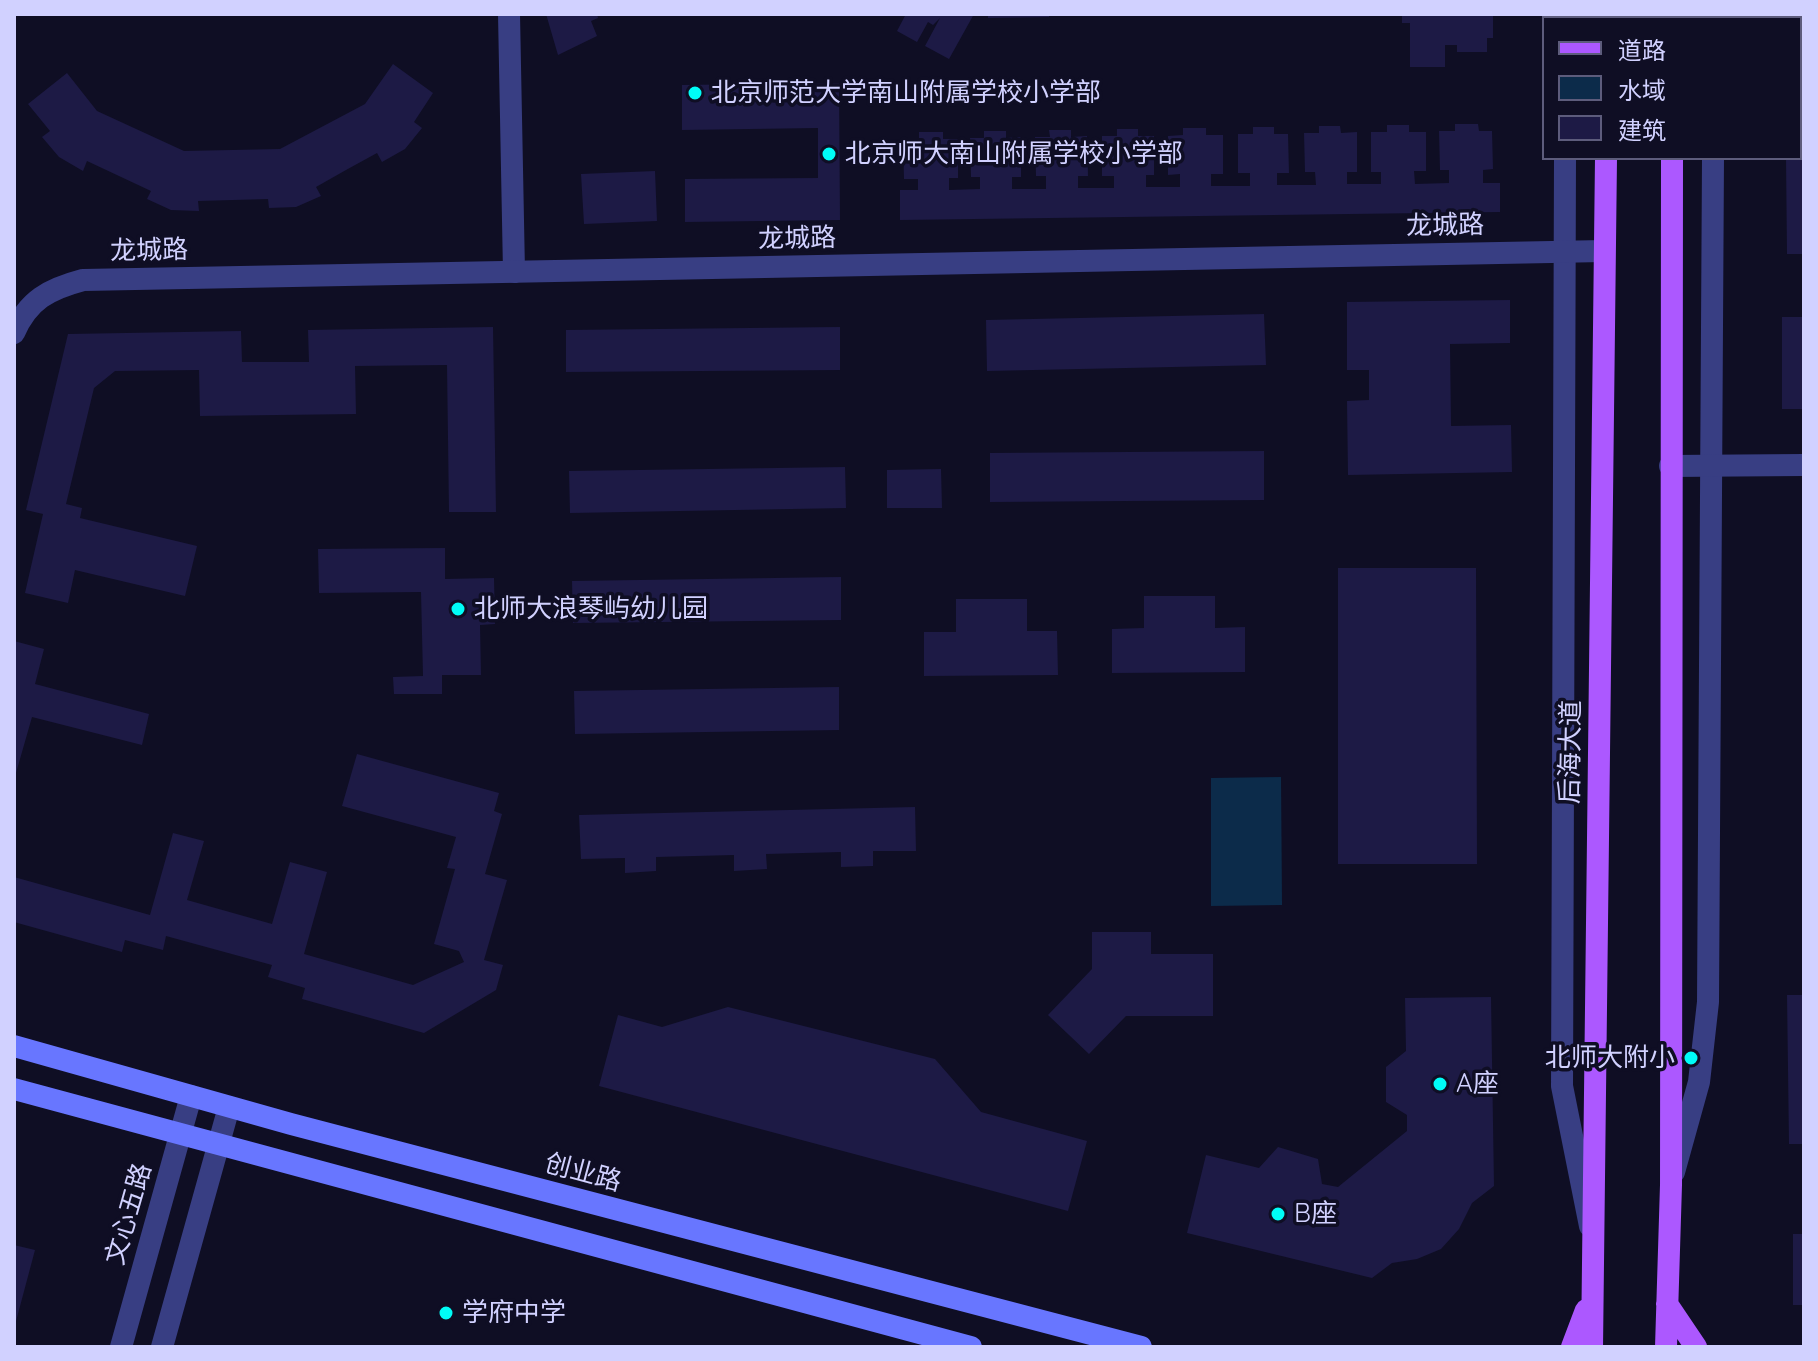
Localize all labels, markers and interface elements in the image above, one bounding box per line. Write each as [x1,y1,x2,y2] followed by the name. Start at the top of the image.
[1542,16,1802,160] legend
[1618,35,1666,65] text: 道路
[1618,75,1666,105] text: 水域
[711,77,1101,109] place label: 北京师范大学南山附属学校小学部
[686,84,704,102] marker: 北京师范大学南山附属学校小学部
[1618,115,1666,145] text: 建筑
[845,138,1183,170] place label: 北京师大南山附属学校小学部
[820,145,838,163] marker: 北京师大南山附属学校小学部
[1406,210,1484,242] street label: 龙城路
[758,223,836,255] street label: 龙城路
[110,235,188,267] street label: 龙城路
[474,593,708,625] place label: 北师大浪琴屿幼儿园
[449,600,467,618] marker: 北师大浪琴屿幼儿园
[1554,700,1588,804] street label: 后海大道
[1545,1042,1675,1074] place label: 北师大附小
[1682,1049,1700,1067] marker: 北师大附小
[1456,1068,1499,1100] place label: A座
[1431,1075,1449,1093] marker: A座
[541,1148,625,1198] street label: 创业路
[100,1160,158,1268] street label: 文心五路
[1294,1198,1337,1230] place label: B座
[1269,1205,1287,1223] marker: B座
[462,1297,566,1329] place label: 学府中学
[437,1304,455,1322] marker: 学府中学

